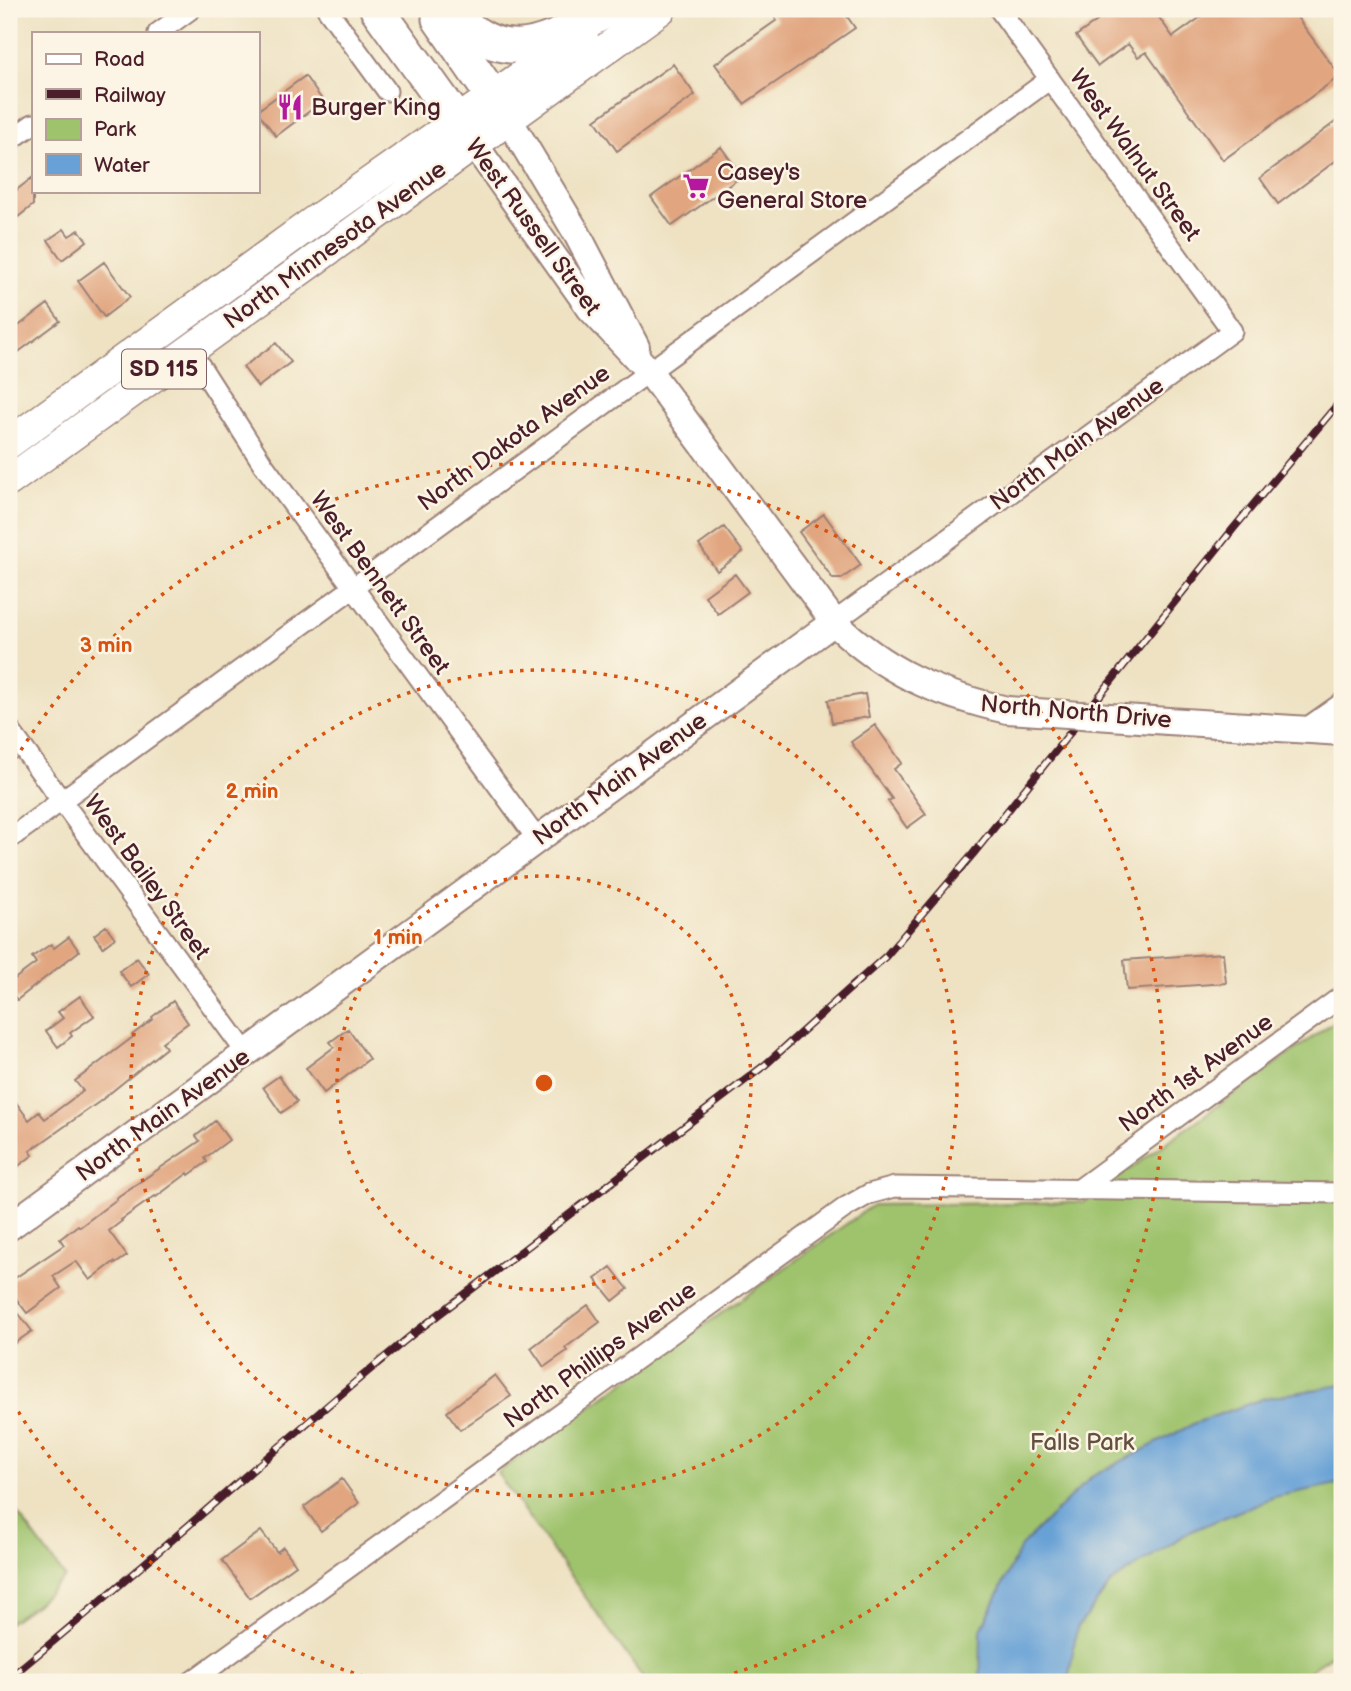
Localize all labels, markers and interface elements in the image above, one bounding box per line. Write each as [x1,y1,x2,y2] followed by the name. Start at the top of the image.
[32,32,259,192] legend
[94,47,145,72] text: Road
[1063,64,1207,247] street label: West Walnut Street
[94,83,166,108] text: Railway
[275,92,305,122] restaurant icon: Burger King
[311,93,441,122] place label: Burger King
[94,117,137,142] text: Park
[459,133,607,322] street label: West Russell Street
[94,153,150,178] text: Water
[218,155,452,335] street label: North Minnesota Avenue
[717,158,867,215] place label: Casey's General Store
[681,171,711,201] supermarket icon: Casey's General Store
[122,350,206,388] road number: SD 115
[412,359,616,517] street label: North Dakota Avenue
[984,371,1170,517] street label: North Main Avenue
[304,486,456,681] street label: West Bennett Street
[80,633,132,658] text: 3 min
[979,689,1173,735] street label: North North Drive
[527,706,713,852] street label: North Main Avenue
[225,779,279,804] text: 2 min
[78,789,217,966] street label: West Bailey Street
[373,925,423,950] text: 1 min
[1113,1007,1279,1139] street label: North 1st Avenue
[70,1042,256,1188] street label: North Main Avenue
[532,1071,556,1095] centre of rings
[498,1275,702,1435] street label: North Phillips Avenue
[1030,1428,1134,1457] park label: Falls Park

